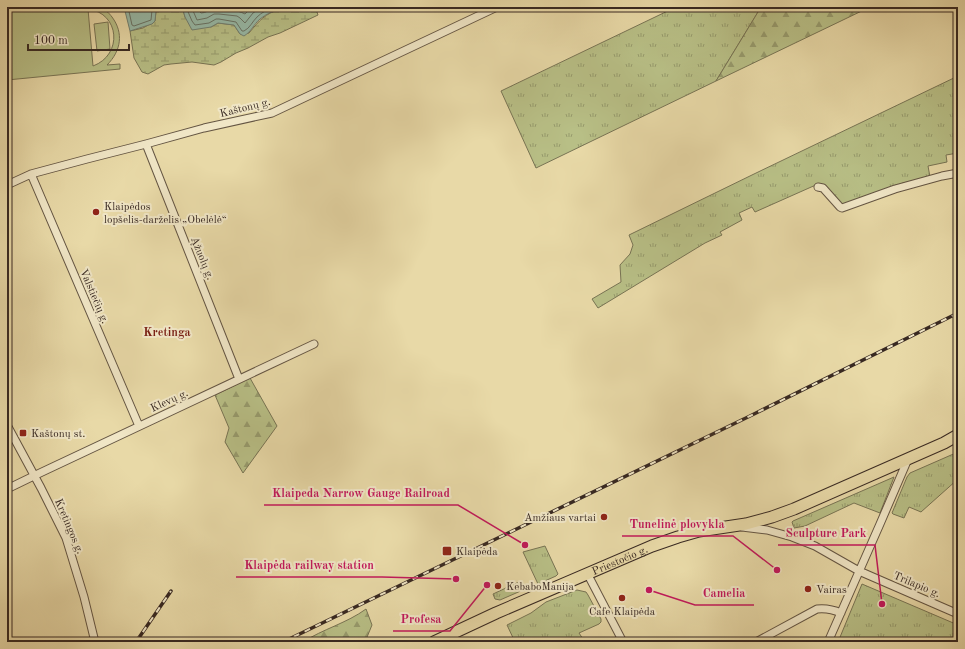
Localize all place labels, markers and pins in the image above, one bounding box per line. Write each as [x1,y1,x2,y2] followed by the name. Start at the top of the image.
[104,202,227,226] place label: Klaipėdos lopšelis-darželis „Obelėlė“
[91,207,101,217] marker: Klaipėdos lopšelis-darželis „Obelėlė“
[18,428,28,438] marker: Kaštonų st.
[31,429,85,440] place label: Kaštonų st.
[264,481,458,505] callout: Klaipeda Narrow Gauge Railroad
[599,512,609,522] marker: Amžiaus vartai
[622,512,733,536] callout: Tunelinė plovykla
[524,513,596,524] place label: Amžiaus vartai
[778,521,875,545] callout: Sculpture Park
[441,545,453,557] marker: Klaipėda
[456,547,498,558] place label: Klaipėda
[236,553,382,577] callout: Klaipėda railway station
[493,581,503,591] marker: KebaboManija
[695,581,754,605] callout: Camelia
[506,582,575,593] place label: KebaboManija
[803,584,813,594] marker: Vairas
[816,585,847,596] place label: Vairas
[617,593,627,603] marker: Cafe Klaipėda
[393,607,450,631] callout: Profesa
[589,607,656,618] place label: Cafe Klaipėda

